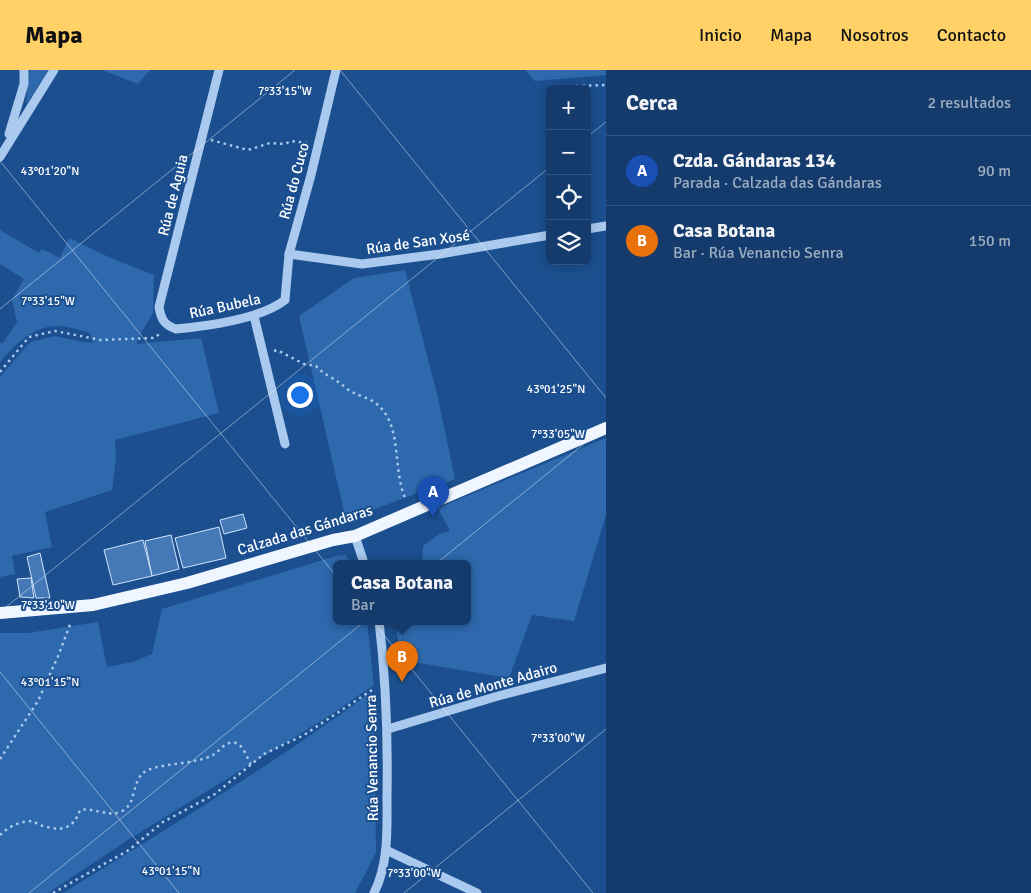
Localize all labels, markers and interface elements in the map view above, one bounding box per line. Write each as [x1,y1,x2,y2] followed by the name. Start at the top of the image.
[25,20,83,50] text: Mapa
[699,24,742,46] text: Inicio
[770,24,812,46] text: Mapa
[840,24,909,46] text: Nosotros
[937,24,1006,46] text: Contacto
[258,84,312,99] text: 7°33'15"W
[546,85,591,265] map controls
[546,85,591,130] button: +
[626,90,678,116] text: Cerca
[928,93,1011,113] text: 2 resultados
[546,130,591,175] button: −
[275,140,313,221] street label: Rúa do Cuco
[673,149,836,173] text: Czda. Gándaras 134
[154,152,192,238] street label: Rúa de Aguia
[637,161,647,181] text: A
[977,161,1011,181] text: 90 m
[21,164,79,179] text: 43°01'20"N
[673,173,882,193] text: Parada · Calzada das Gándaras
[546,175,591,220] button: locate
[673,219,775,243] text: Casa Botana
[546,220,591,265] button: layers
[365,226,471,258] street label: Rúa de San Xosé
[637,231,647,251] text: B
[969,231,1011,251] text: 150 m
[673,243,844,263] text: Bar · Rúa Venancio Senra
[188,290,262,322] street label: Rúa Bubela
[21,294,75,309] text: 7°33'15"W
[287,382,313,408] your location
[527,382,585,397] text: 43°01'25"N
[531,427,585,442] text: 7°33'05"W
[417,476,449,517] pin: A
[235,501,375,559] street label: Calzada das Gándaras
[333,560,471,625] popup
[351,571,453,595] text: Casa Botana
[351,595,375,615] text: Bar
[21,598,75,613] text: 7°33'10"W
[386,641,418,682] pin: B
[427,658,559,712] street label: Rúa de Monte Adairo
[21,675,79,690] text: 43°01'15"N
[362,695,382,821] street label: Rúa Venancio Senra
[531,731,585,746] text: 7°33'00"W
[142,864,200,879] text: 43°01'15"N
[387,866,441,881] text: 7°33'00"W

